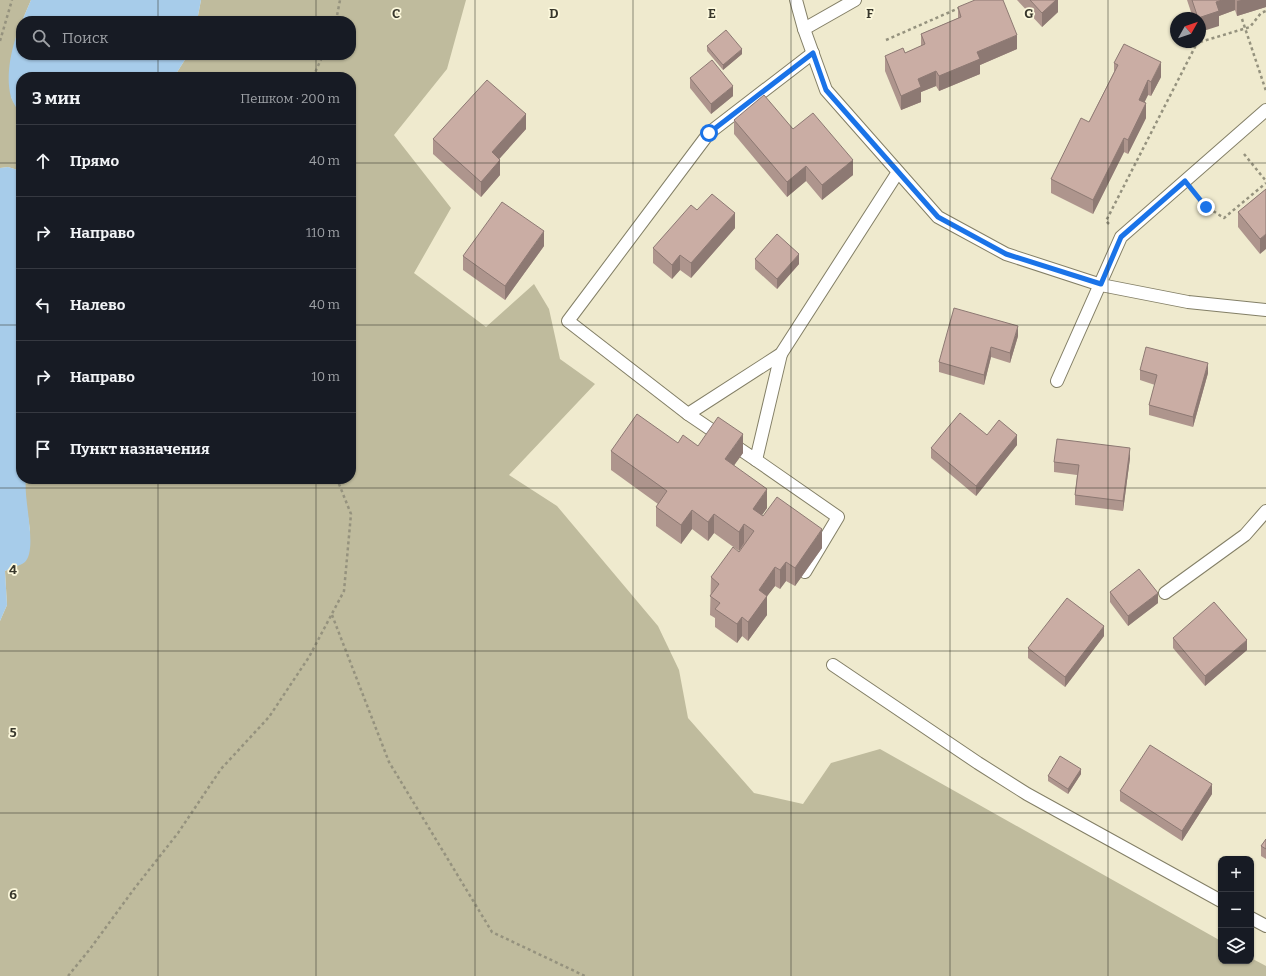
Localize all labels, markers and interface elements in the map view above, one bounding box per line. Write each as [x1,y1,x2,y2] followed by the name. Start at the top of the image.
[392,6,400,21] text: C
[549,6,559,21] text: D
[708,6,716,21] text: E
[866,6,874,21] text: F
[1024,6,1034,21] text: G
[1170,12,1206,48] north arrow
[16,16,356,60] search box
[30,27,52,49] icon: search
[62,29,108,47] text: Поиск
[32,88,80,109] text: 3 мин
[240,91,340,106] text: Пешком · 200 m
[700,124,718,142] route start
[32,150,54,172] icon: ahead
[70,152,119,170] text: Прямо
[309,153,340,168] text: 40 m
[1197,198,1215,216] route end
[32,222,54,244] icon: right
[70,224,135,242] text: Направо
[306,225,340,240] text: 110 m
[32,294,54,316] icon: left
[70,296,125,314] text: Налево
[309,297,340,312] text: 40 m
[32,366,54,388] icon: right
[70,368,135,386] text: Направо
[311,369,340,384] text: 10 m
[32,438,54,460] icon: arrive
[70,440,210,458] text: Пункт назначения
[9,562,17,577] text: 4
[9,725,17,740] text: 5
[1218,856,1254,964] map controls
[1218,856,1254,892] button: +
[9,887,17,902] text: 6
[1218,892,1254,928] button: −
[1218,928,1254,964] button: layers

